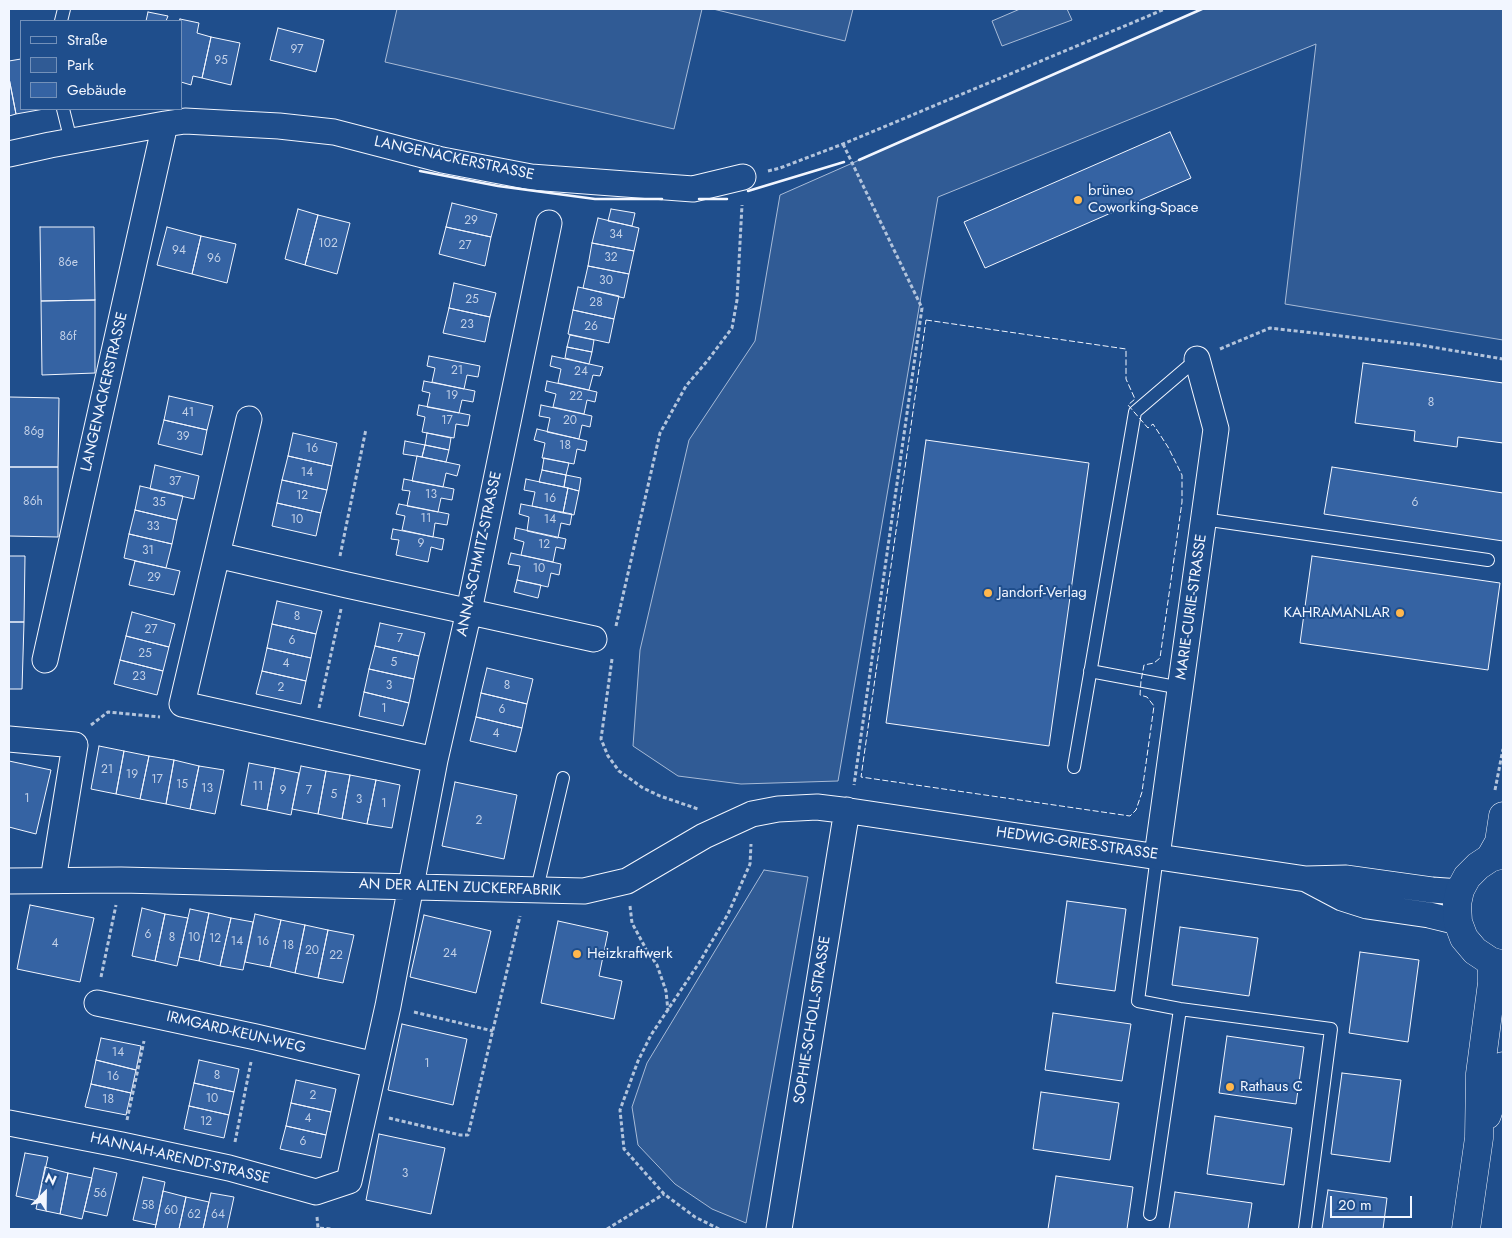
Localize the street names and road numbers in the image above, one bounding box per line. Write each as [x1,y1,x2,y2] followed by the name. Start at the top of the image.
[372,133,536,185] street label: LANGENACKERSTRASSE
[78,310,132,474] street label: LANGENACKERSTRASSE
[454,470,506,638] street label: ANNA-SCHMITZ-STRASSE
[1173,533,1211,681] street label: MARIE-CURIE-STRASSE
[995,824,1159,864] street label: HEDWIG-GRIES-STRASSE
[358,875,562,901] street label: AN DER ALTEN ZUCKERFABRIK
[791,935,835,1105] street label: SOPHIE-SCHOLL-STRASSE
[164,1008,308,1058] street label: IRMGARD-KEUN-WEG
[88,1130,272,1188] street label: HANNAH-ARENDT-STRASSE

